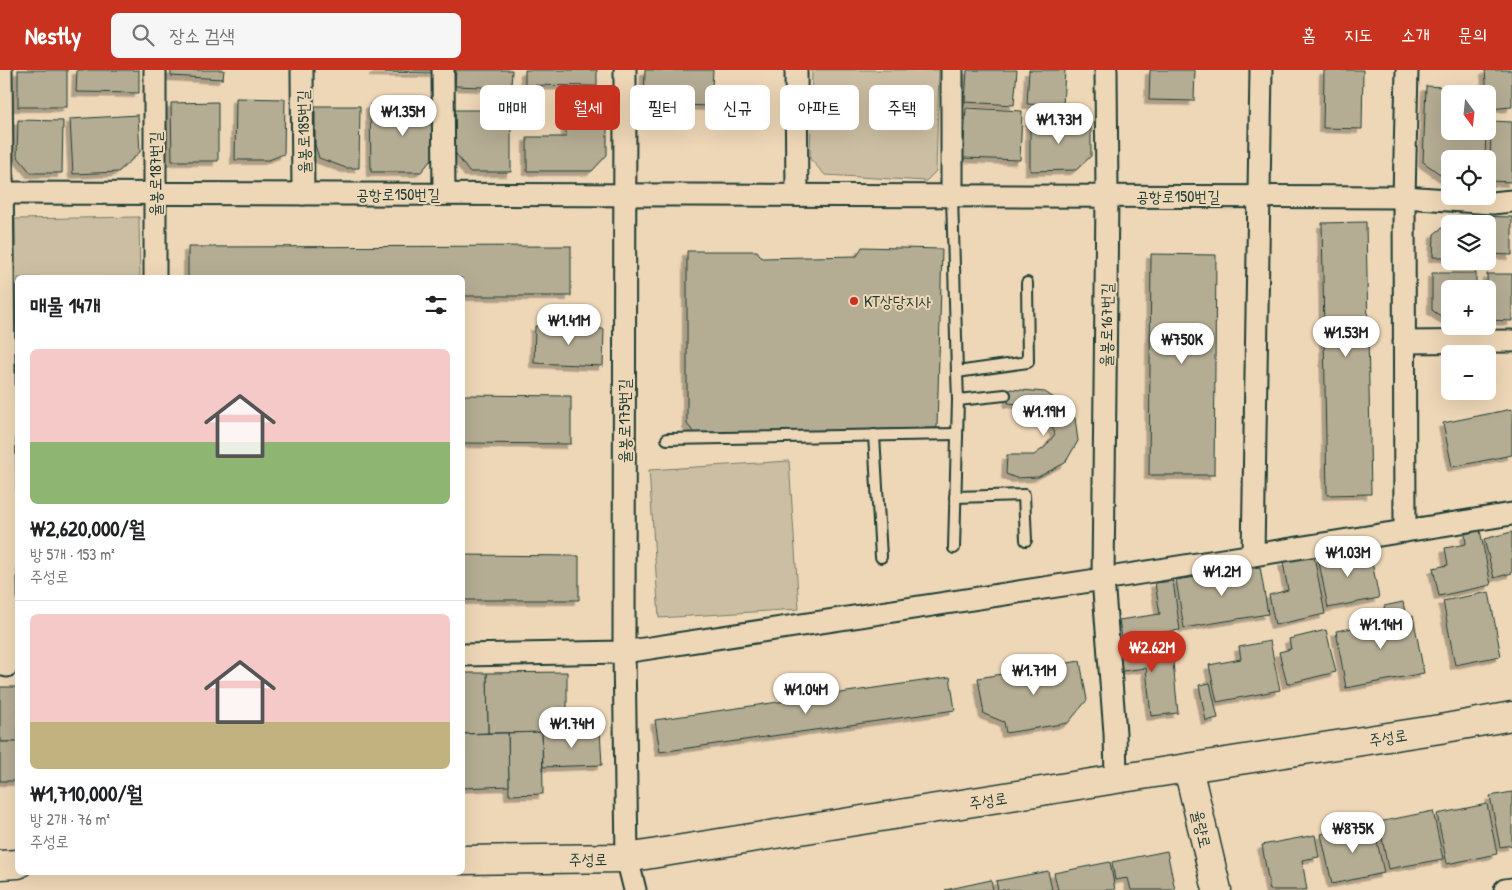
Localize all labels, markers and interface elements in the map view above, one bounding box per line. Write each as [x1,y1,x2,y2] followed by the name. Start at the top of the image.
[111,13,461,58] search box
[25,19,81,51] text: Nestly
[129,21,157,49] icon: search
[169,22,235,48] text: 장소 검색
[1302,22,1316,47] text: 홈
[1344,22,1373,47] text: 지도
[1401,22,1430,47] text: 소개
[1458,22,1487,47] text: 문의
[480,85,545,130] chip: 매매
[555,85,620,130] chip: 월세
[630,85,695,130] chip: 필터
[705,85,770,130] chip: 신규
[780,85,859,130] chip: 아파트
[869,85,934,130] chip: 주택
[1441,85,1496,140] north arrow
[1441,85,1496,400] map controls
[291,90,315,174] street label: 율봉로185번길
[362,94,444,137] pin: ₩1.35M
[381,100,425,122] text: ₩1.35M
[1018,102,1100,145] pin: ₩1.73M
[1036,108,1082,130] text: ₩1.73M
[144,131,166,217] street label: 율봉로187번길
[1441,150,1496,205] button: locate
[356,183,440,205] street label: 공항로150번길
[1136,185,1220,207] street label: 공항로150번길
[1441,215,1496,270] button: layers
[1441,280,1496,335] button: +
[1094,282,1118,367] street label: 율봉로167번길
[864,290,931,312] place label: KT상당지사
[30,291,101,320] text: 매물 14개
[422,291,450,319] icon: filters
[848,295,860,307] marker: KT상당지사
[528,304,610,346] pin: ₩1.41M
[548,309,590,331] text: ₩1.41M
[1305,316,1387,358] pin: ₩1.53M
[1324,321,1368,343] text: ₩1.53M
[1147,322,1217,365] pin: ₩750K
[1161,328,1203,350] text: ₩750K
[1441,345,1496,400] button: −
[613,378,635,463] street label: 율봉로175번길
[195,381,285,471] icon: home
[1003,394,1085,437] pin: ₩1.19M
[1023,400,1065,422] text: ₩1.19M
[30,514,146,543] text: ₩2,620,000/월
[1307,536,1389,578] pin: ₩1.03M
[1326,541,1371,563] text: ₩1.03M
[30,543,115,565] text: 방 5개 · 153 m²
[1187,554,1257,597] pin: ₩1.2M
[1203,560,1241,582] text: ₩1.2M
[30,565,69,587] text: 주성로
[1340,608,1422,650] pin: ₩1.14M
[1360,613,1402,635] text: ₩1.14M
[1111,630,1193,673] pin: ₩2.62M
[1129,636,1175,658] text: ₩2.62M
[195,647,285,737] icon: home
[993,654,1075,696] pin: ₩1.71M
[1012,659,1056,681] text: ₩1.71M
[765,672,847,715] pin: ₩1.04M
[784,678,828,700] text: ₩1.04M
[531,706,613,749] pin: ₩1.74M
[550,712,594,734] text: ₩1.74M
[1367,723,1409,751] street label: 주성로
[30,779,143,808] text: ₩1,710,000/월
[967,786,1009,814] street label: 주성로
[30,808,110,830] text: 방 2개 · 76 m²
[1187,808,1217,850] street label: 율량로
[1318,812,1388,854] pin: ₩875K
[1332,817,1374,839] text: ₩875K
[30,830,69,852] text: 주성로
[568,848,608,870] street label: 주성로

